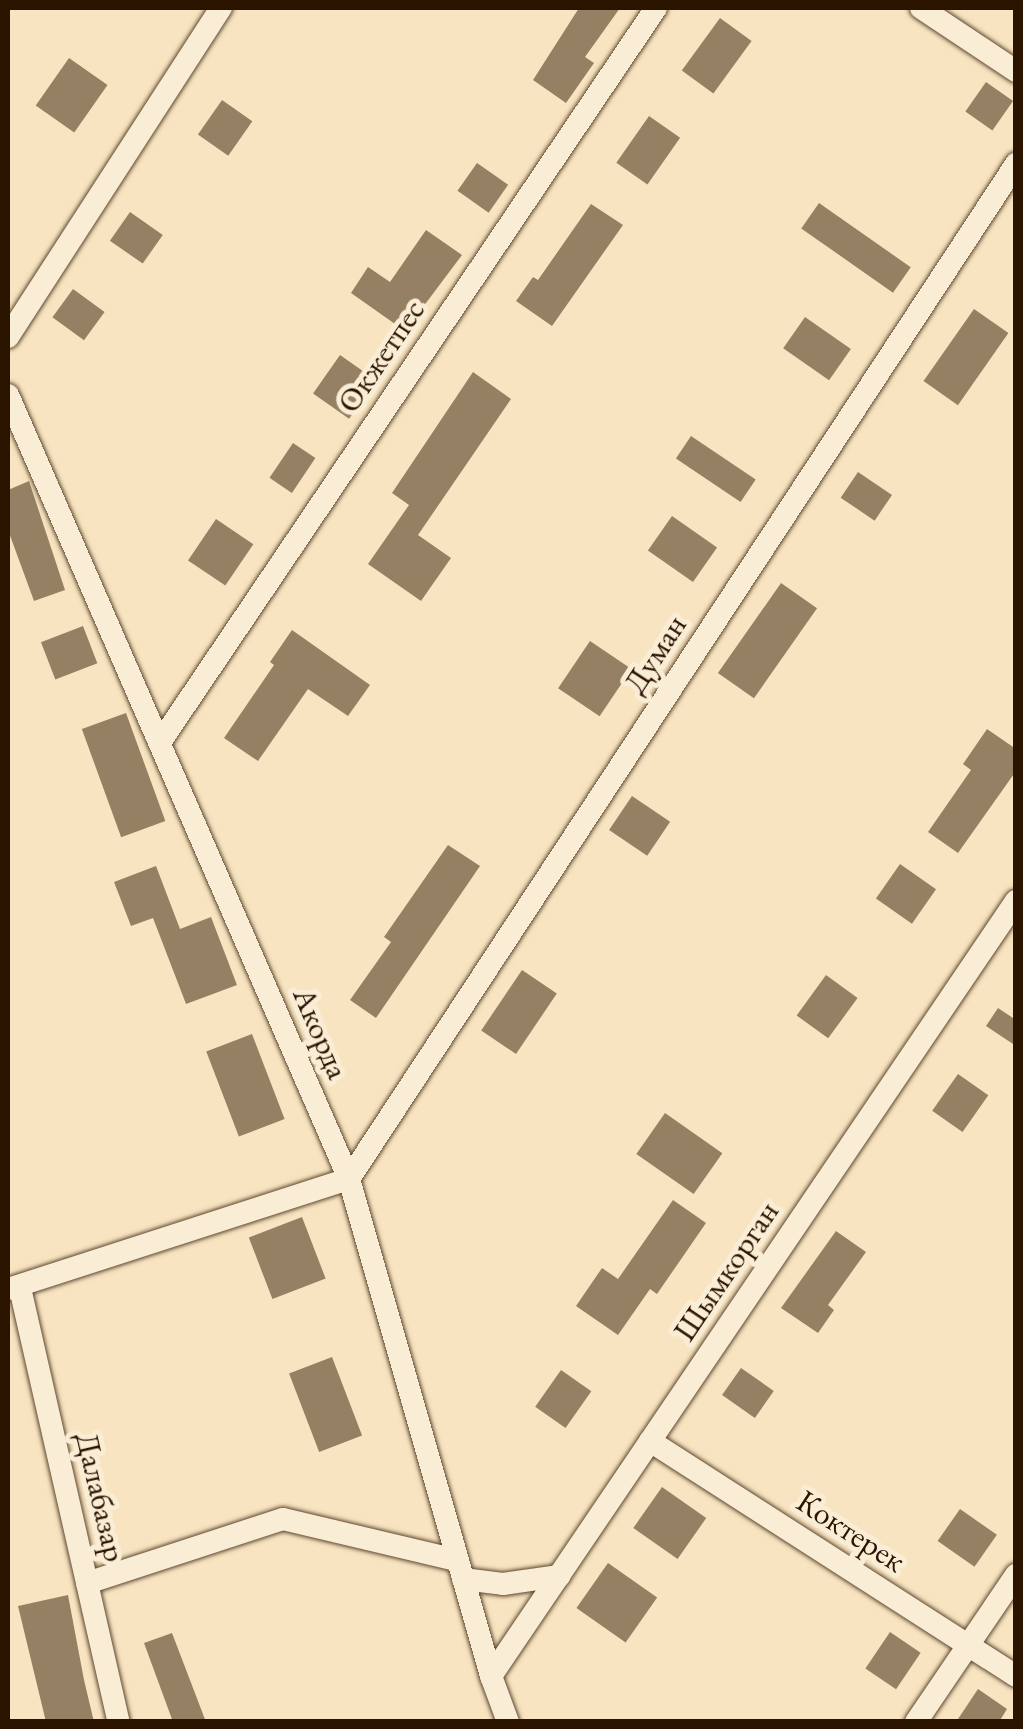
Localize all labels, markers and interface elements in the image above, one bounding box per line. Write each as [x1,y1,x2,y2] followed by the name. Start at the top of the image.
[329,292,433,420] street label: Окжетпес
[615,607,695,701] street label: Думан
[285,981,357,1085] street label: Акорда
[665,1194,787,1348] street label: Шымкорган
[67,1429,135,1565] street label: Далабазар
[790,1482,912,1580] street label: Коктерек

